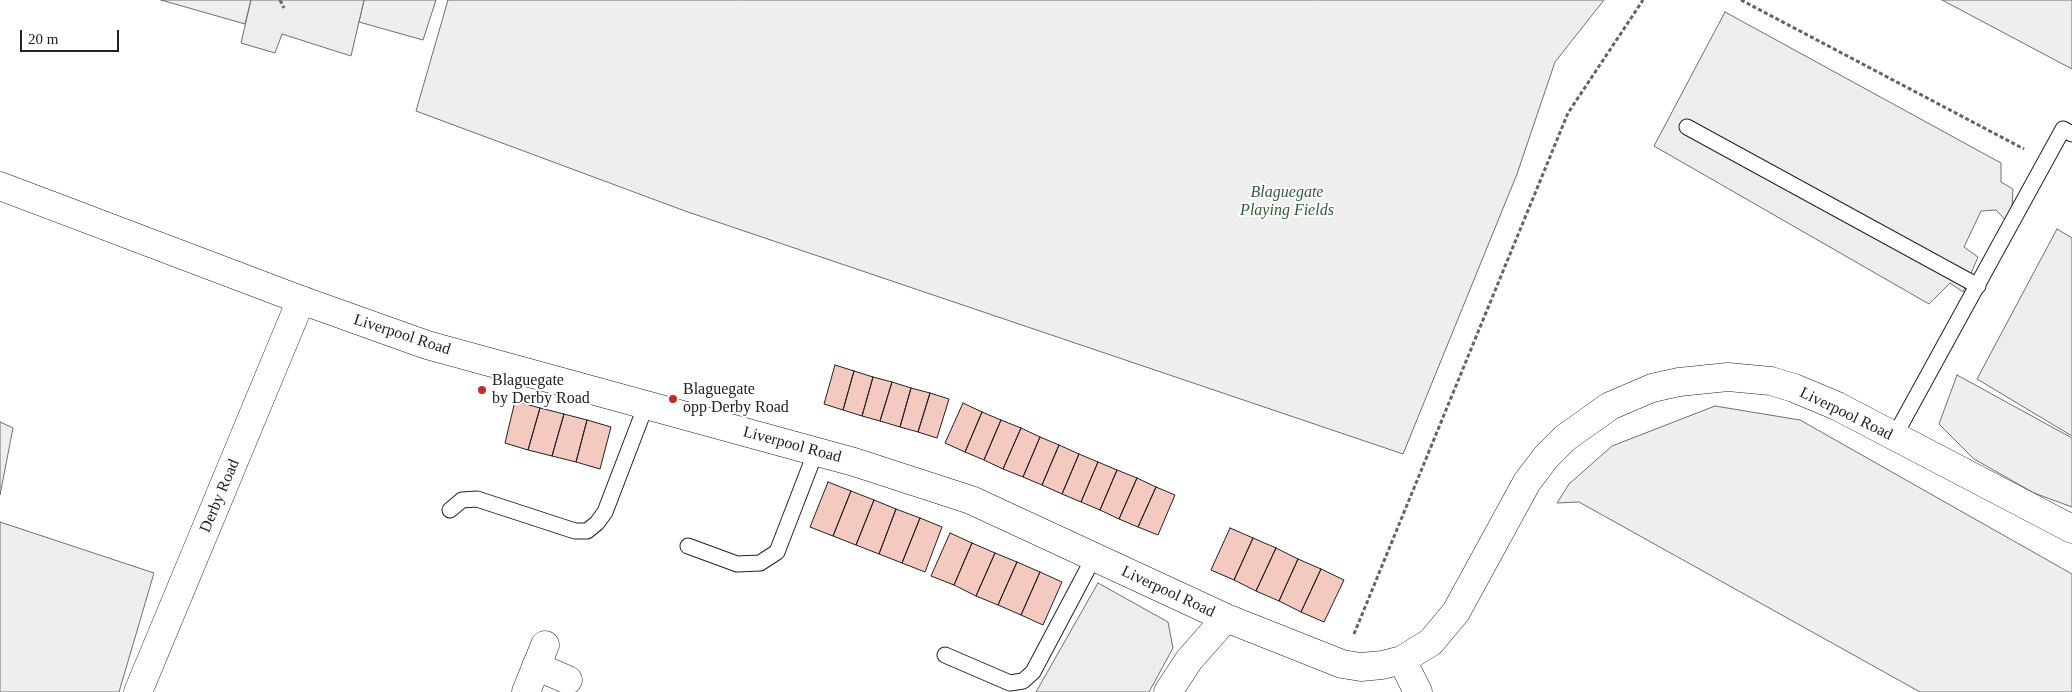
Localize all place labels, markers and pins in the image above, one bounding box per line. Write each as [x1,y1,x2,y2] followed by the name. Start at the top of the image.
[492,371,590,409] place label: Blaguegate by Derby Road
[683,380,789,418] place label: Blaguegate opp Derby Road
[476,384,488,396] marker: Blaguegate by Derby Road
[667,393,679,405] marker: Blaguegate opp Derby Road

